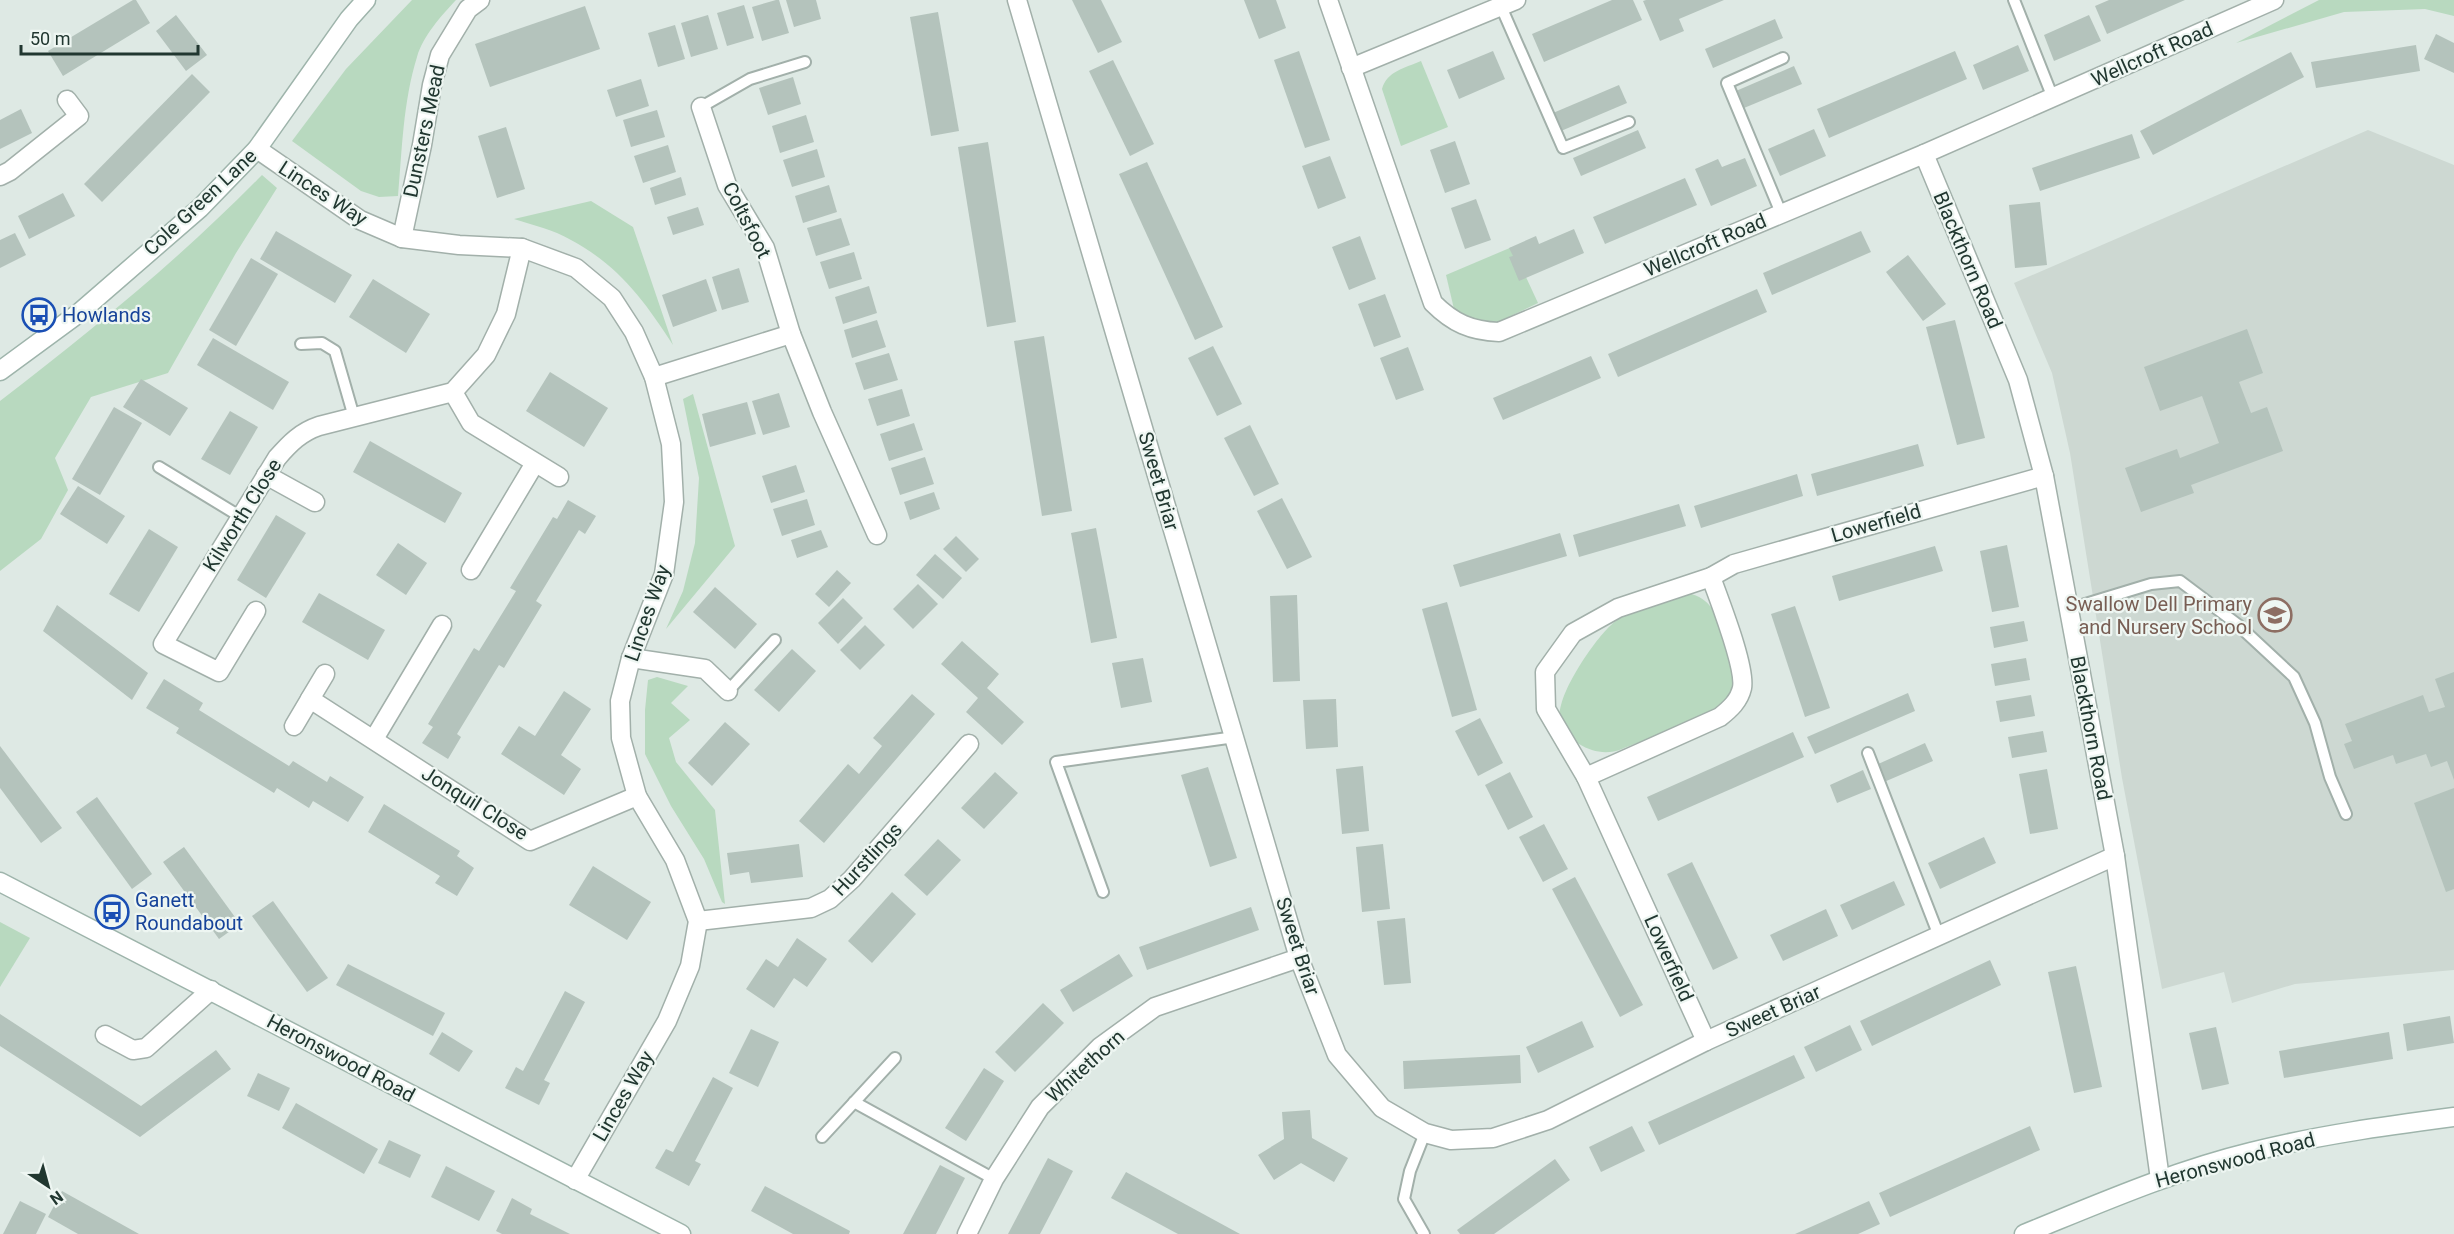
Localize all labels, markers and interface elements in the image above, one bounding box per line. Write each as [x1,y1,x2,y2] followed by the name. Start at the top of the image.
[2087,16,2217,92] street label: Wellcroft Road
[21,18,198,56] scale bar
[30,28,70,49] text: 50 m
[398,63,450,199] street label: Dunsters Mead
[139,144,261,260] street label: Cole Green Lane
[274,156,372,231] street label: Linces Way
[718,178,776,262] street label: Coltsfoot
[1928,188,2008,332] street label: Blackthorn Road
[1640,208,1770,282] street label: Wellcroft Road
[21,297,57,333] bus stop icon: Howlands
[62,303,151,327] place label: Howlands
[1133,429,1185,533] street label: Sweet Briar
[198,454,286,576] street label: Kilworth Close
[1828,499,1924,547] street label: Lowerfield
[619,561,675,664] street label: Linces Way
[2066,592,2253,639] place label: Swallow Dell Primary and Nursery School
[2257,597,2293,633] school or university icon: Swallow Dell Primary and Nursery School
[2065,654,2117,802] street label: Blackthorn Road
[417,761,533,845] street label: Jonquil Close
[827,817,907,901] street label: Hurstlings
[135,888,243,935] place label: Ganett Roundabout
[94,894,130,930] bus stop icon: Ganett Roundabout
[1271,894,1325,998] street label: Sweet Briar
[1639,911,1699,1005] street label: Lowerfield
[1722,979,1824,1043] street label: Sweet Briar
[263,1009,419,1107] street label: Heronswood Road
[1041,1024,1129,1108] street label: Whitethorn
[587,1046,659,1146] street label: Linces Way
[2153,1127,2317,1193] street label: Heronswood Road
[18,1156,78,1216] north arrow
[46,1187,67,1209] text: N

